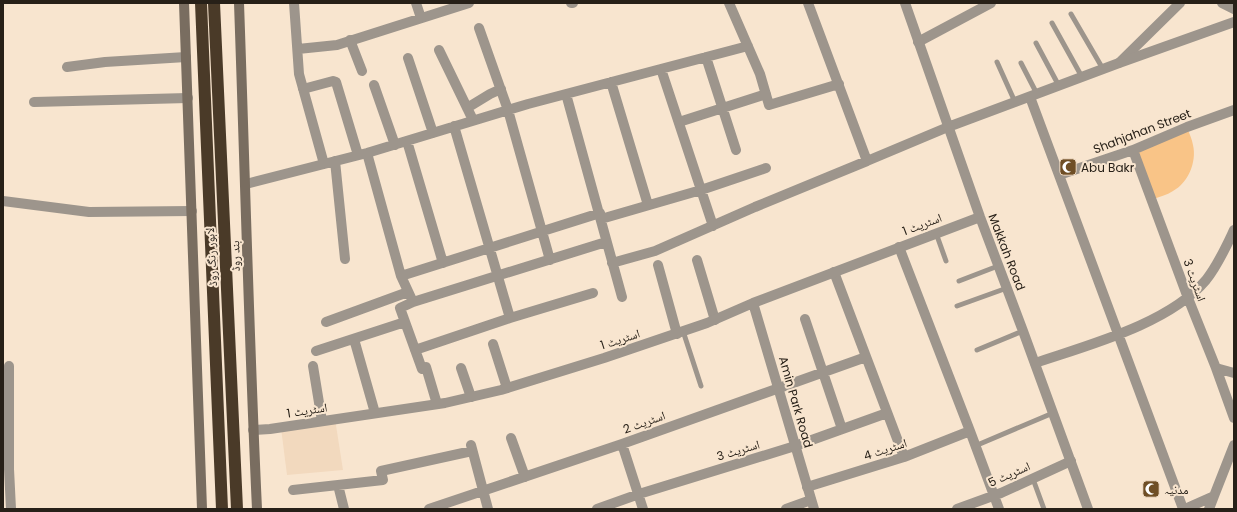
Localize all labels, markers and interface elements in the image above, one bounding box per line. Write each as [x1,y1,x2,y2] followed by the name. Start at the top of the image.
[1091,105,1193,157] street label: Shahjahan Street
[1058,157,1078,177] mosque icon: Abu Bakr
[1081,159,1135,176] place label: Abu Bakr
[900,209,944,239] street label: اسٹریٹ 1
[985,211,1029,293] street label: Makkah Road
[201,227,221,287] street label: لاہور رنگ روڈ
[226,240,244,272] street label: بند روڈ
[1179,256,1211,304] street label: اسٹریٹ 3
[598,325,642,353] street label: اسٹریٹ 1
[775,354,817,450] street label: Amin Park Road
[285,398,329,422] street label: اسٹریٹ 1
[620,406,668,438] street label: اسٹریٹ 2
[861,434,909,464] street label: اسٹریٹ 4
[714,435,762,465] street label: اسٹریٹ 3
[985,457,1033,491] street label: اسٹریٹ 5
[1141,479,1161,499] mosque icon: مدنیہ
[1164,481,1188,498] place label: مدنیہ

